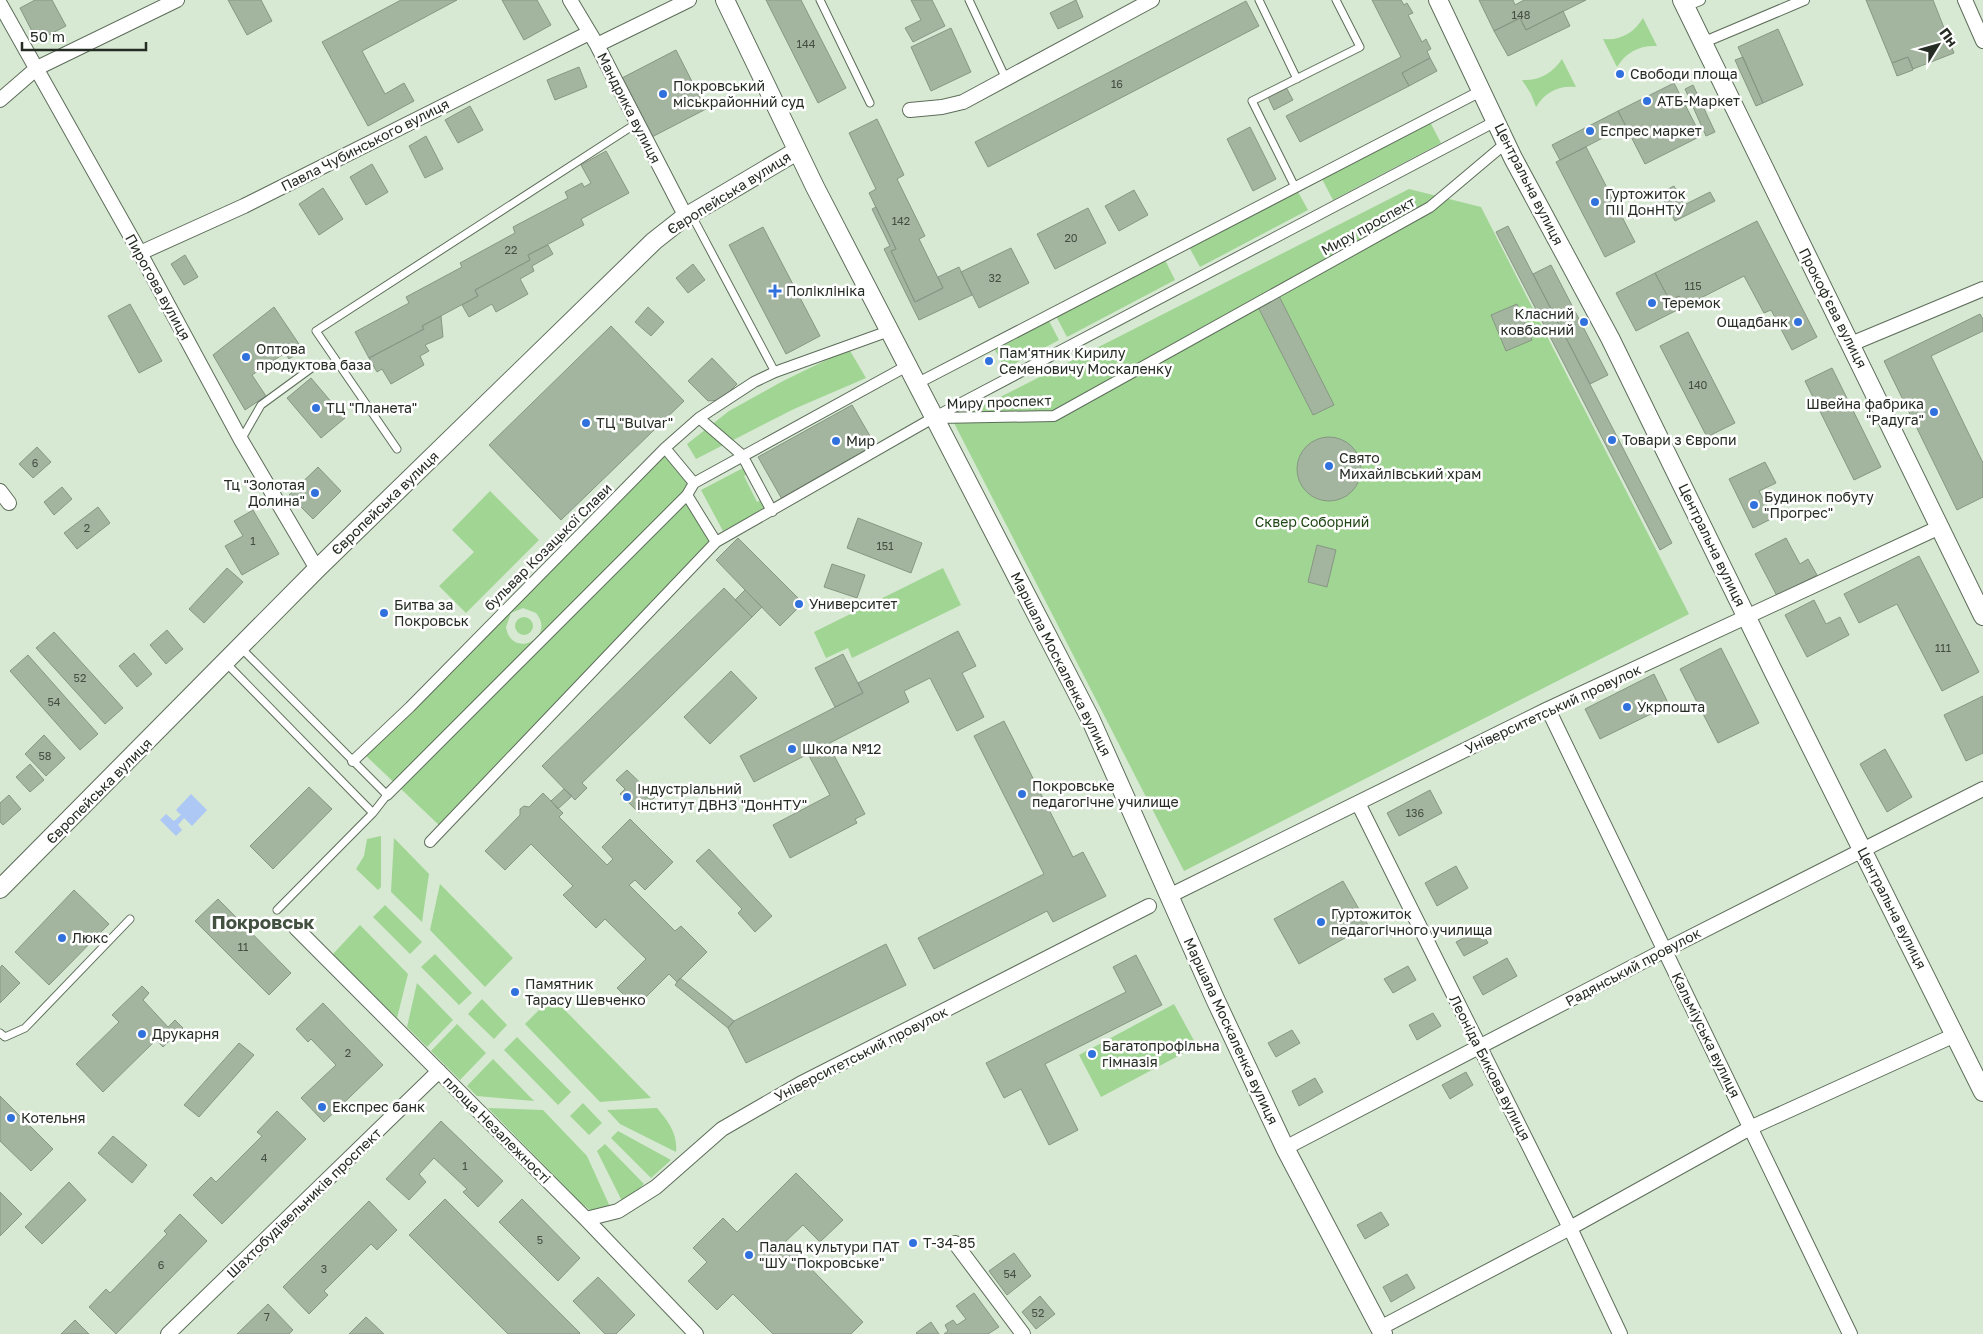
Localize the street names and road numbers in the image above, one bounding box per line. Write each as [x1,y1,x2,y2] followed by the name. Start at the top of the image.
[594,49,665,166] street label: Мандрика вулиця
[278,95,452,194] street label: Павла Чубинського вулиця
[1491,120,1568,248] street label: Центральна вулиця
[664,148,794,238] street label: Європейська вулиця
[1318,193,1418,258] street label: Миру проспект
[122,231,195,343] street label: Пирогова вулиця
[1796,245,1871,371] street label: Прокоф'єва вулиця
[946,391,1052,412] street label: Миру проспект
[327,447,442,558] street label: Європейська вулиця
[480,479,615,614] street label: бульвар Козацької Слави
[1675,480,1750,609] street label: Центральна вулиця
[1008,569,1115,759] street label: Маршала Москаленка вулиця
[1462,660,1643,757] street label: Університетський провулок
[42,734,155,847] street label: Європейська вулиця
[1854,844,1931,972] street label: Центральна вулиця
[1562,924,1703,1010] street label: Радянський провулок
[1181,935,1282,1127] street label: Маршала Москаленка вулиця
[1669,969,1744,1100] street label: Кальміуська вулиця
[1446,992,1535,1143] street label: Леоніда Бикова вулиця
[771,1002,950,1105] street label: Університетський провулок
[440,1072,555,1187] street label: площа Незалежності
[223,1124,385,1281] street label: Шахтобудівельників проспект

